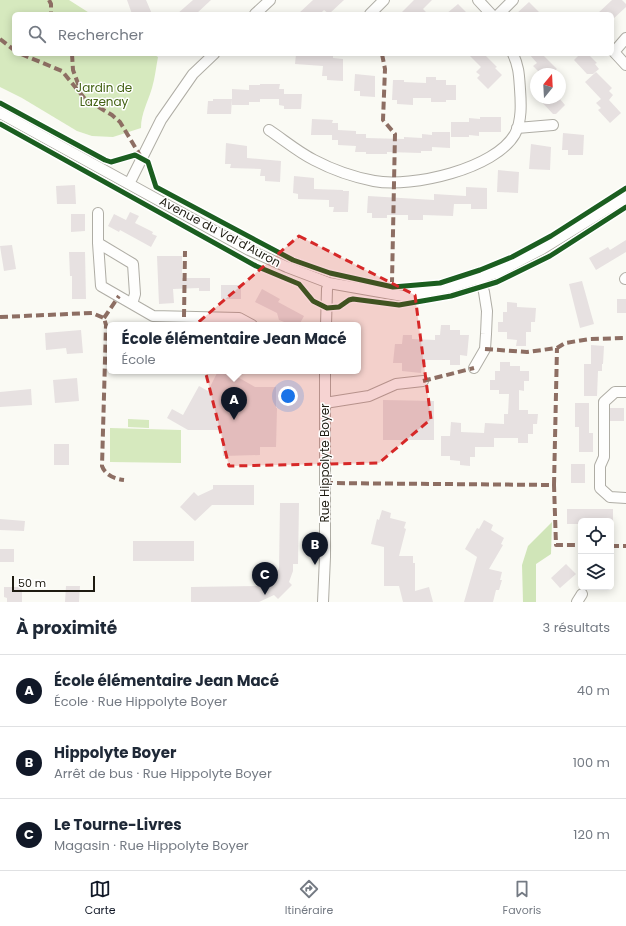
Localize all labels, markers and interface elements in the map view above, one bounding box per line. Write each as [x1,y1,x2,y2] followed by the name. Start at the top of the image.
[12,12,614,56] search box
[26,23,48,45] icon: search
[58,24,144,45] text: Rechercher
[530,68,566,104] north arrow
[76,79,132,110] park label: Jardin de Lazenay
[157,192,284,271] street label: Avenue du Val d'Auron
[107,322,361,374] popup
[122,328,346,349] text: École élémentaire Jean Macé
[122,350,156,369] text: École
[278,386,298,406] your location
[221,387,247,420] pin: A
[316,403,333,523] street label: Rue Hippolyte Boyer
[578,518,614,590] map controls
[578,518,614,554] button: locate
[302,532,328,565] pin: B
[578,554,614,590] button: layers
[252,562,278,595] pin: C
[12,574,95,593] scale bar
[18,575,46,591] text: 50 m
[16,616,117,640] text: À proximité
[543,618,610,637] text: 3 résultats
[54,670,279,691] text: École élémentaire Jean Macé
[24,681,34,700] text: A
[577,681,610,700] text: 40 m
[54,692,227,711] text: École · Rue Hippolyte Boyer
[54,742,176,763] text: Hippolyte Boyer
[25,753,33,772] text: B
[573,753,610,772] text: 100 m
[54,764,272,783] text: Arrêt de bus · Rue Hippolyte Boyer
[54,814,182,835] text: Le Tourne-Livres
[24,825,34,844] text: C
[573,825,610,844] text: 120 m
[54,836,249,855] text: Magasin · Rue Hippolyte Boyer
[85,878,116,919] tab: Carte
[285,878,333,919] tab: Itinéraire
[503,878,541,919] tab: Favoris

